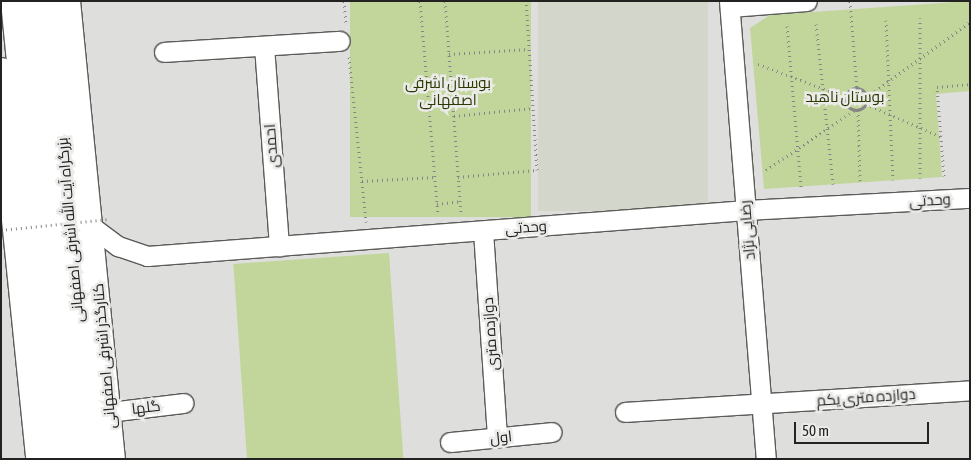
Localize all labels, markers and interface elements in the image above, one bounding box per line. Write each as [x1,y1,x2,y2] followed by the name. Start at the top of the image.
[405,73,491,108] park label: بوستان اشرفی اصفهانی
[806,88,884,106] park label: بوستان ناهید
[260,123,282,169] street label: احمدی
[53,137,87,323] street label: بزرگراه آیت الله اشرفی اصفهانی
[909,190,951,210] street label: وحدتی
[735,199,759,261] street label: رضایی نژاد
[505,217,547,237] street label: وحدتی
[89,283,119,429] street label: کنارگذر اشرفی اصفهانی
[478,297,502,371] street label: دوازده متری
[816,385,916,409] street label: دوازده متری یکم
[130,396,162,418] street label: گلها
[796,412,931,444] scale bar
[802,422,829,439] text: 50 m
[489,427,513,447] street label: اول

